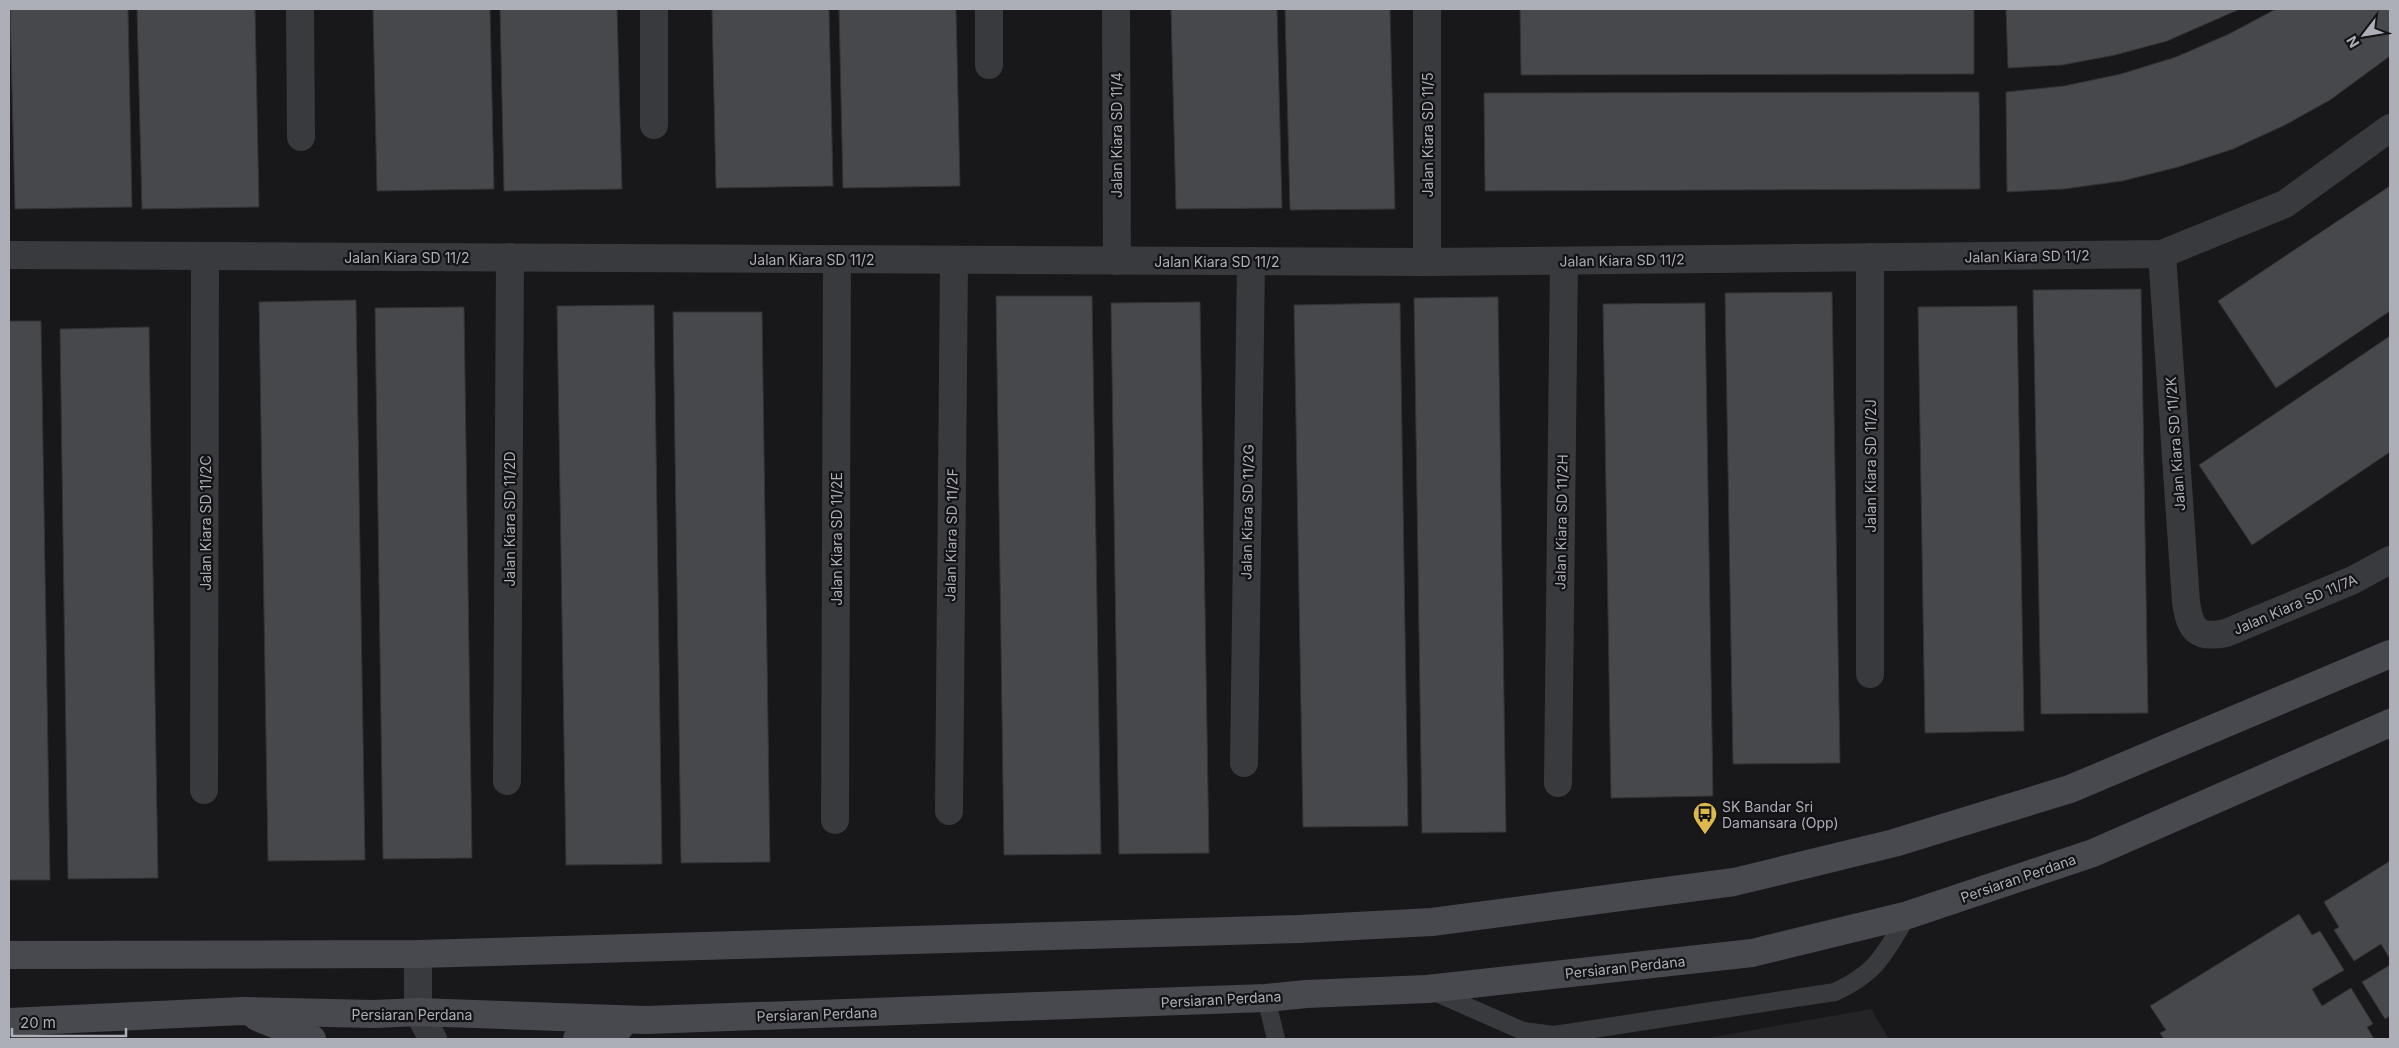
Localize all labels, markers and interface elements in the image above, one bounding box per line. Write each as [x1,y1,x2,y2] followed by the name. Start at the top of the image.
[2339,10,2389,60] north arrow
[2342,33,2362,51] text: N
[1108,72,1125,198] street label: Jalan Kiara SD 11/4
[1419,72,1436,198] street label: Jalan Kiara SD 11/5
[1964,246,2090,266] street label: Jalan Kiara SD 11/2
[344,249,470,266] street label: Jalan Kiara SD 11/2
[1559,250,1685,270] street label: Jalan Kiara SD 11/2
[749,251,875,268] street label: Jalan Kiara SD 11/2
[1154,253,1280,270] street label: Jalan Kiara SD 11/2
[2162,376,2188,512] street label: Jalan Kiara SD 11/2K
[1862,399,1879,533] street label: Jalan Kiara SD 11/2J
[1237,444,1257,580] street label: Jalan Kiara SD 11/2G
[501,451,518,587] street label: Jalan Kiara SD 11/2D
[1551,454,1571,590] street label: Jalan Kiara SD 11/2H
[197,455,214,591] street label: Jalan Kiara SD 11/2C
[941,468,961,602] street label: Jalan Kiara SD 11/2F
[828,472,845,606] street label: Jalan Kiara SD 11/2E
[2231,570,2360,638] street label: Jalan Kiara SD 11/7A
[1722,798,1839,831] place label: SK Bandar Sri Damansara (Opp)
[1692,801,1718,835] bus stop icon: SK Bandar Sri Damansara (Opp)
[1958,850,2078,906] street label: Persiaran Perdana
[1564,952,1686,982] street label: Persiaran Perdana
[1160,987,1282,1011] street label: Persiaran Perdana
[756,1003,878,1025] street label: Persiaran Perdana
[12,1006,126,1038] scale bar
[352,1006,472,1023] street label: Persiaran Perdana
[20,1013,56,1032] text: 20 m

